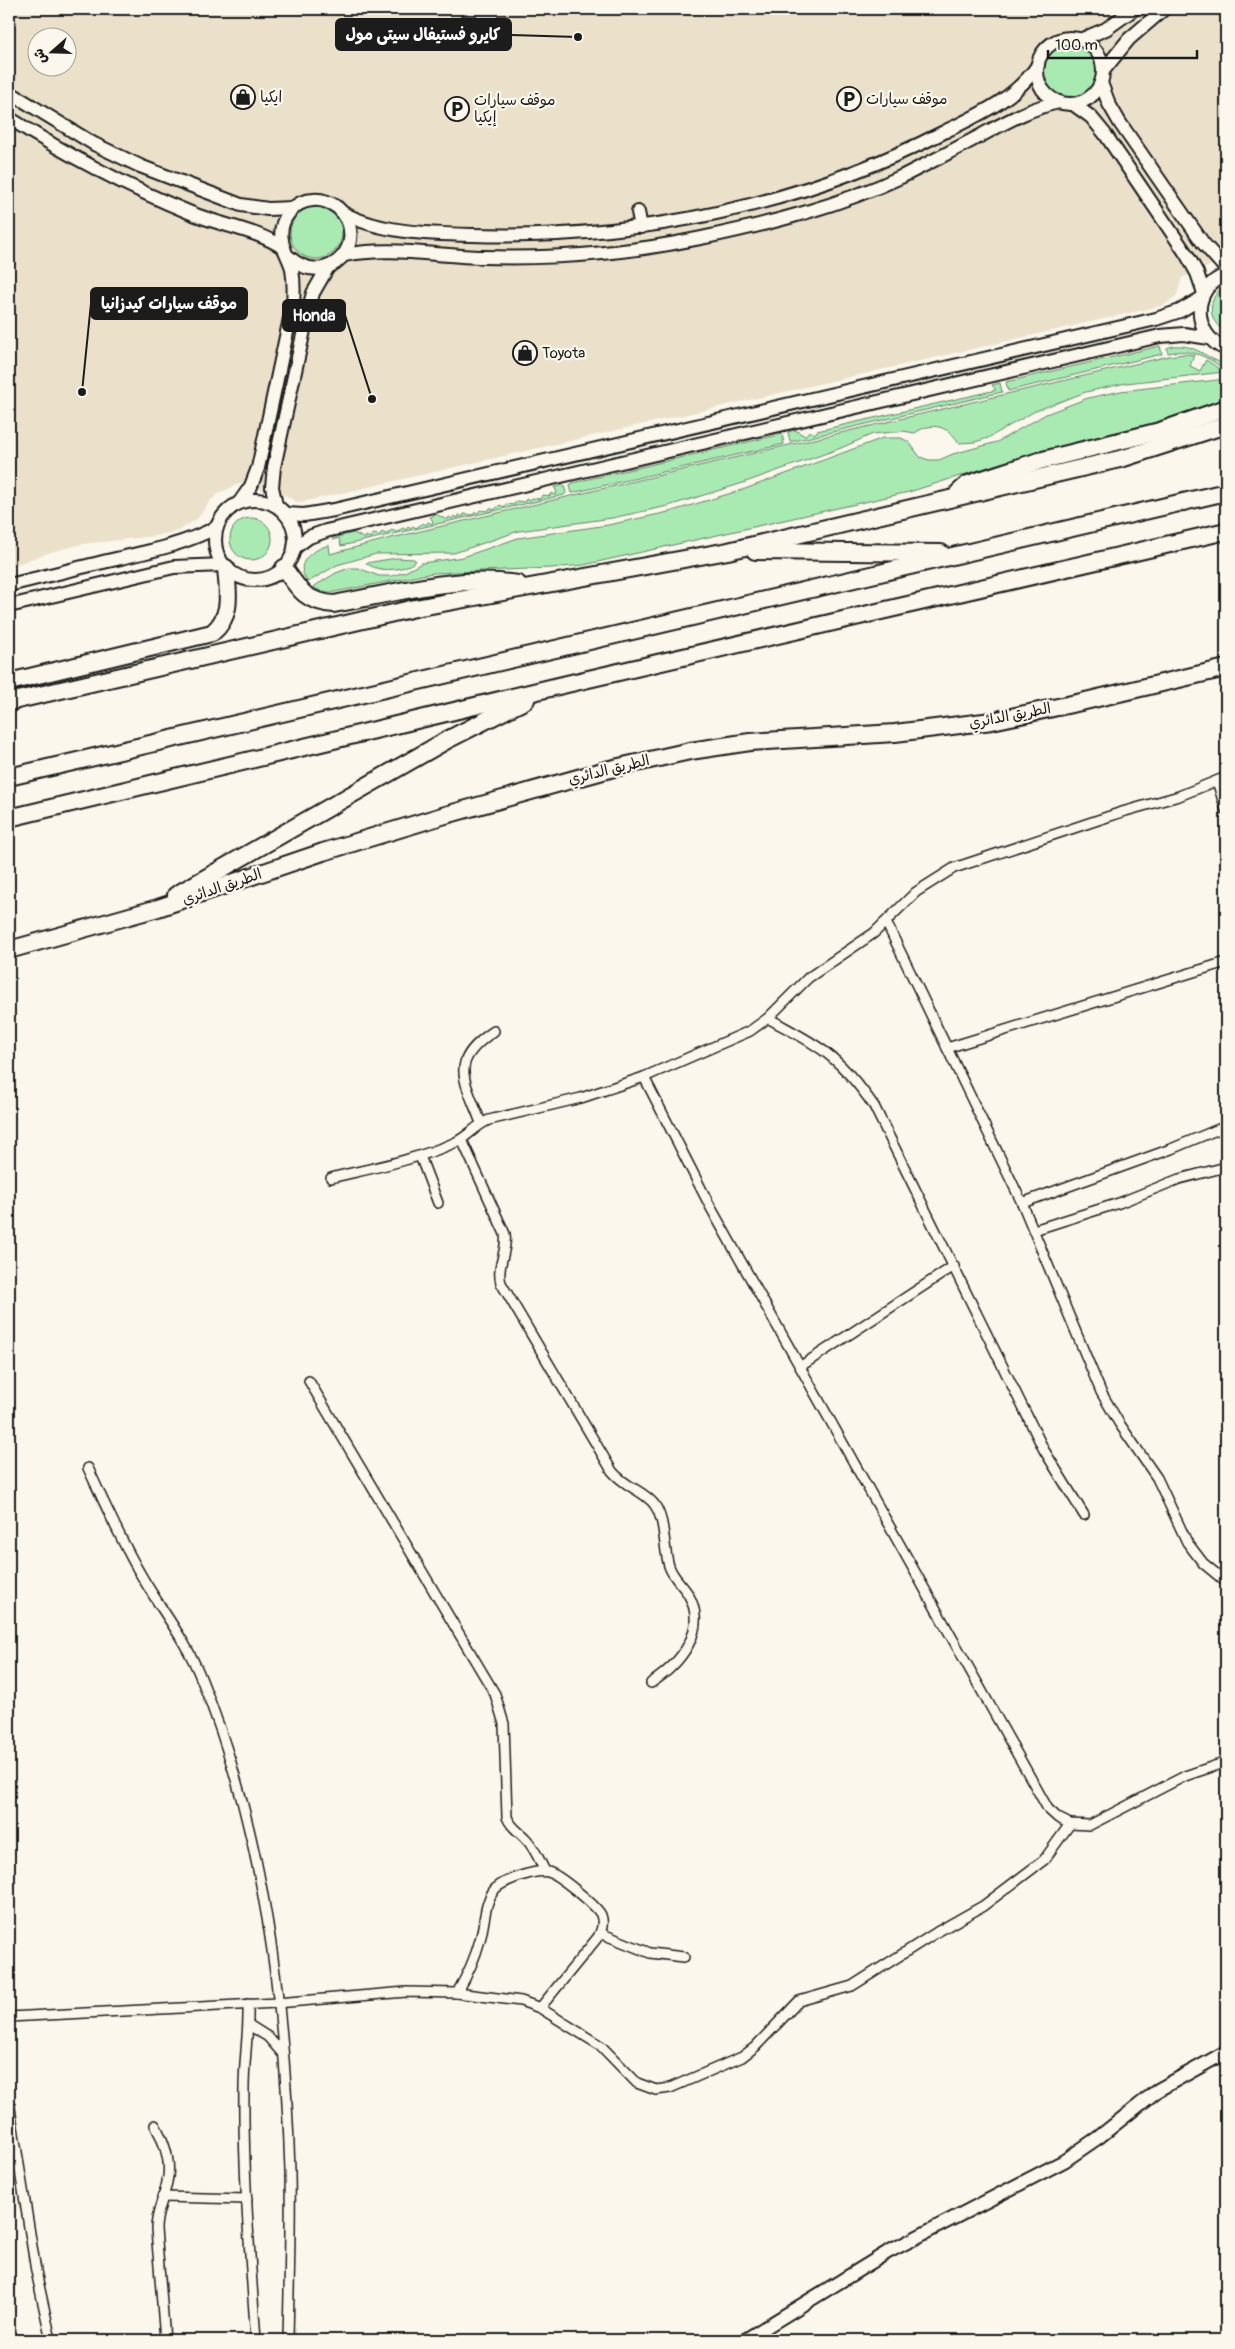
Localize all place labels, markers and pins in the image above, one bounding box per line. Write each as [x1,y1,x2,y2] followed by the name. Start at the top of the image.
[336,19,511,50] callout: كايرو فستيفال سيتى مول
[230,84,256,110] shop icon: ايكيا
[836,86,862,112] parking icon: موقف سيارات
[260,88,282,107] place label: ايكيا
[866,90,948,109] place label: موقف سيارات
[474,91,556,127] place label: موقف سيارات إيكيا
[444,96,470,122] parking icon: موقف سيارات إيكيا
[91,288,247,319] callout: موقف سيارات كيدزانيا
[283,300,345,331] callout: Honda
[512,340,538,366] shop icon: Toyota
[542,344,585,363] place label: Toyota

